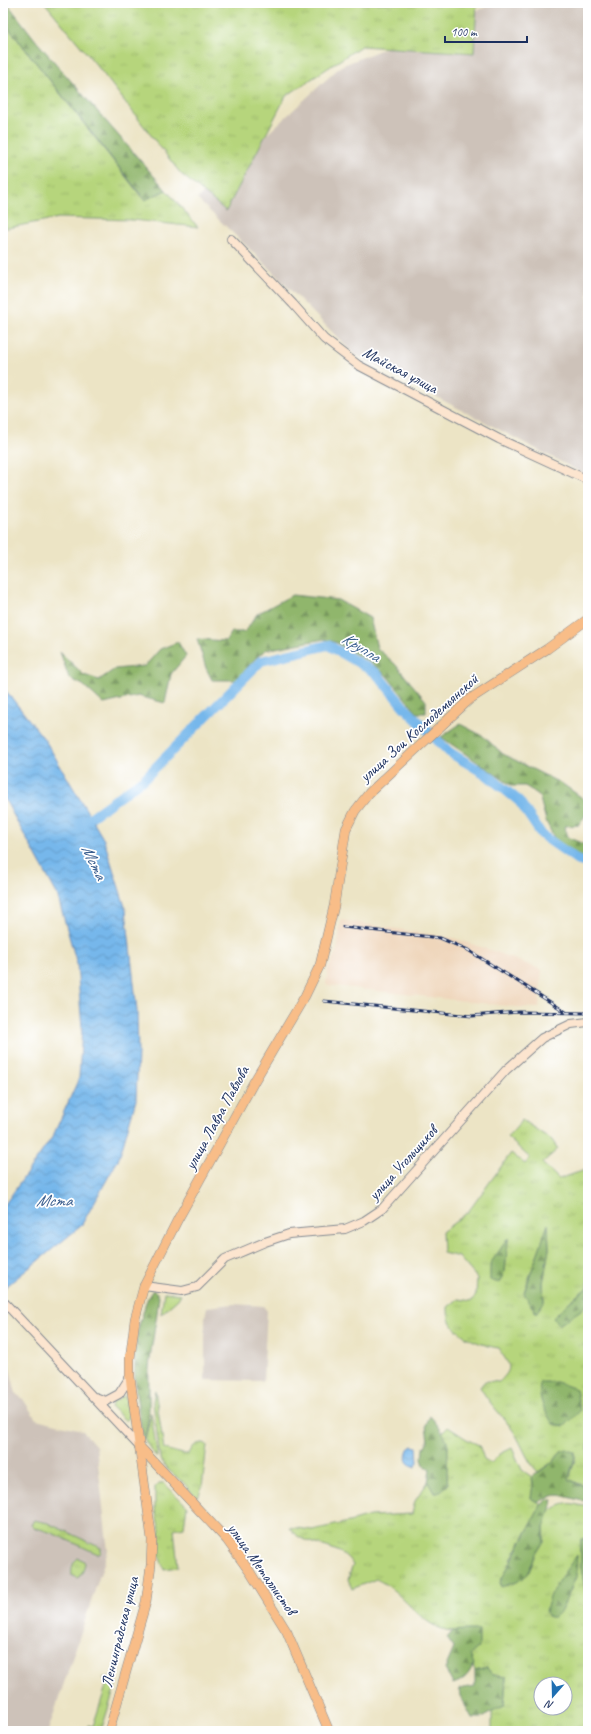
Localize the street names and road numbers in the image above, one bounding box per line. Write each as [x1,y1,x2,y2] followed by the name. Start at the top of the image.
[359,342,442,399] street label: Майская улица
[355,669,483,787] street label: улица Зои Космодемьянской
[180,1061,254,1174] street label: улица Лавра Павлова
[364,1119,444,1205] street label: улица Угольщиков
[222,1518,303,1622] street label: улица Металлистов
[97,1573,144,1689] street label: Ленинградская улица

